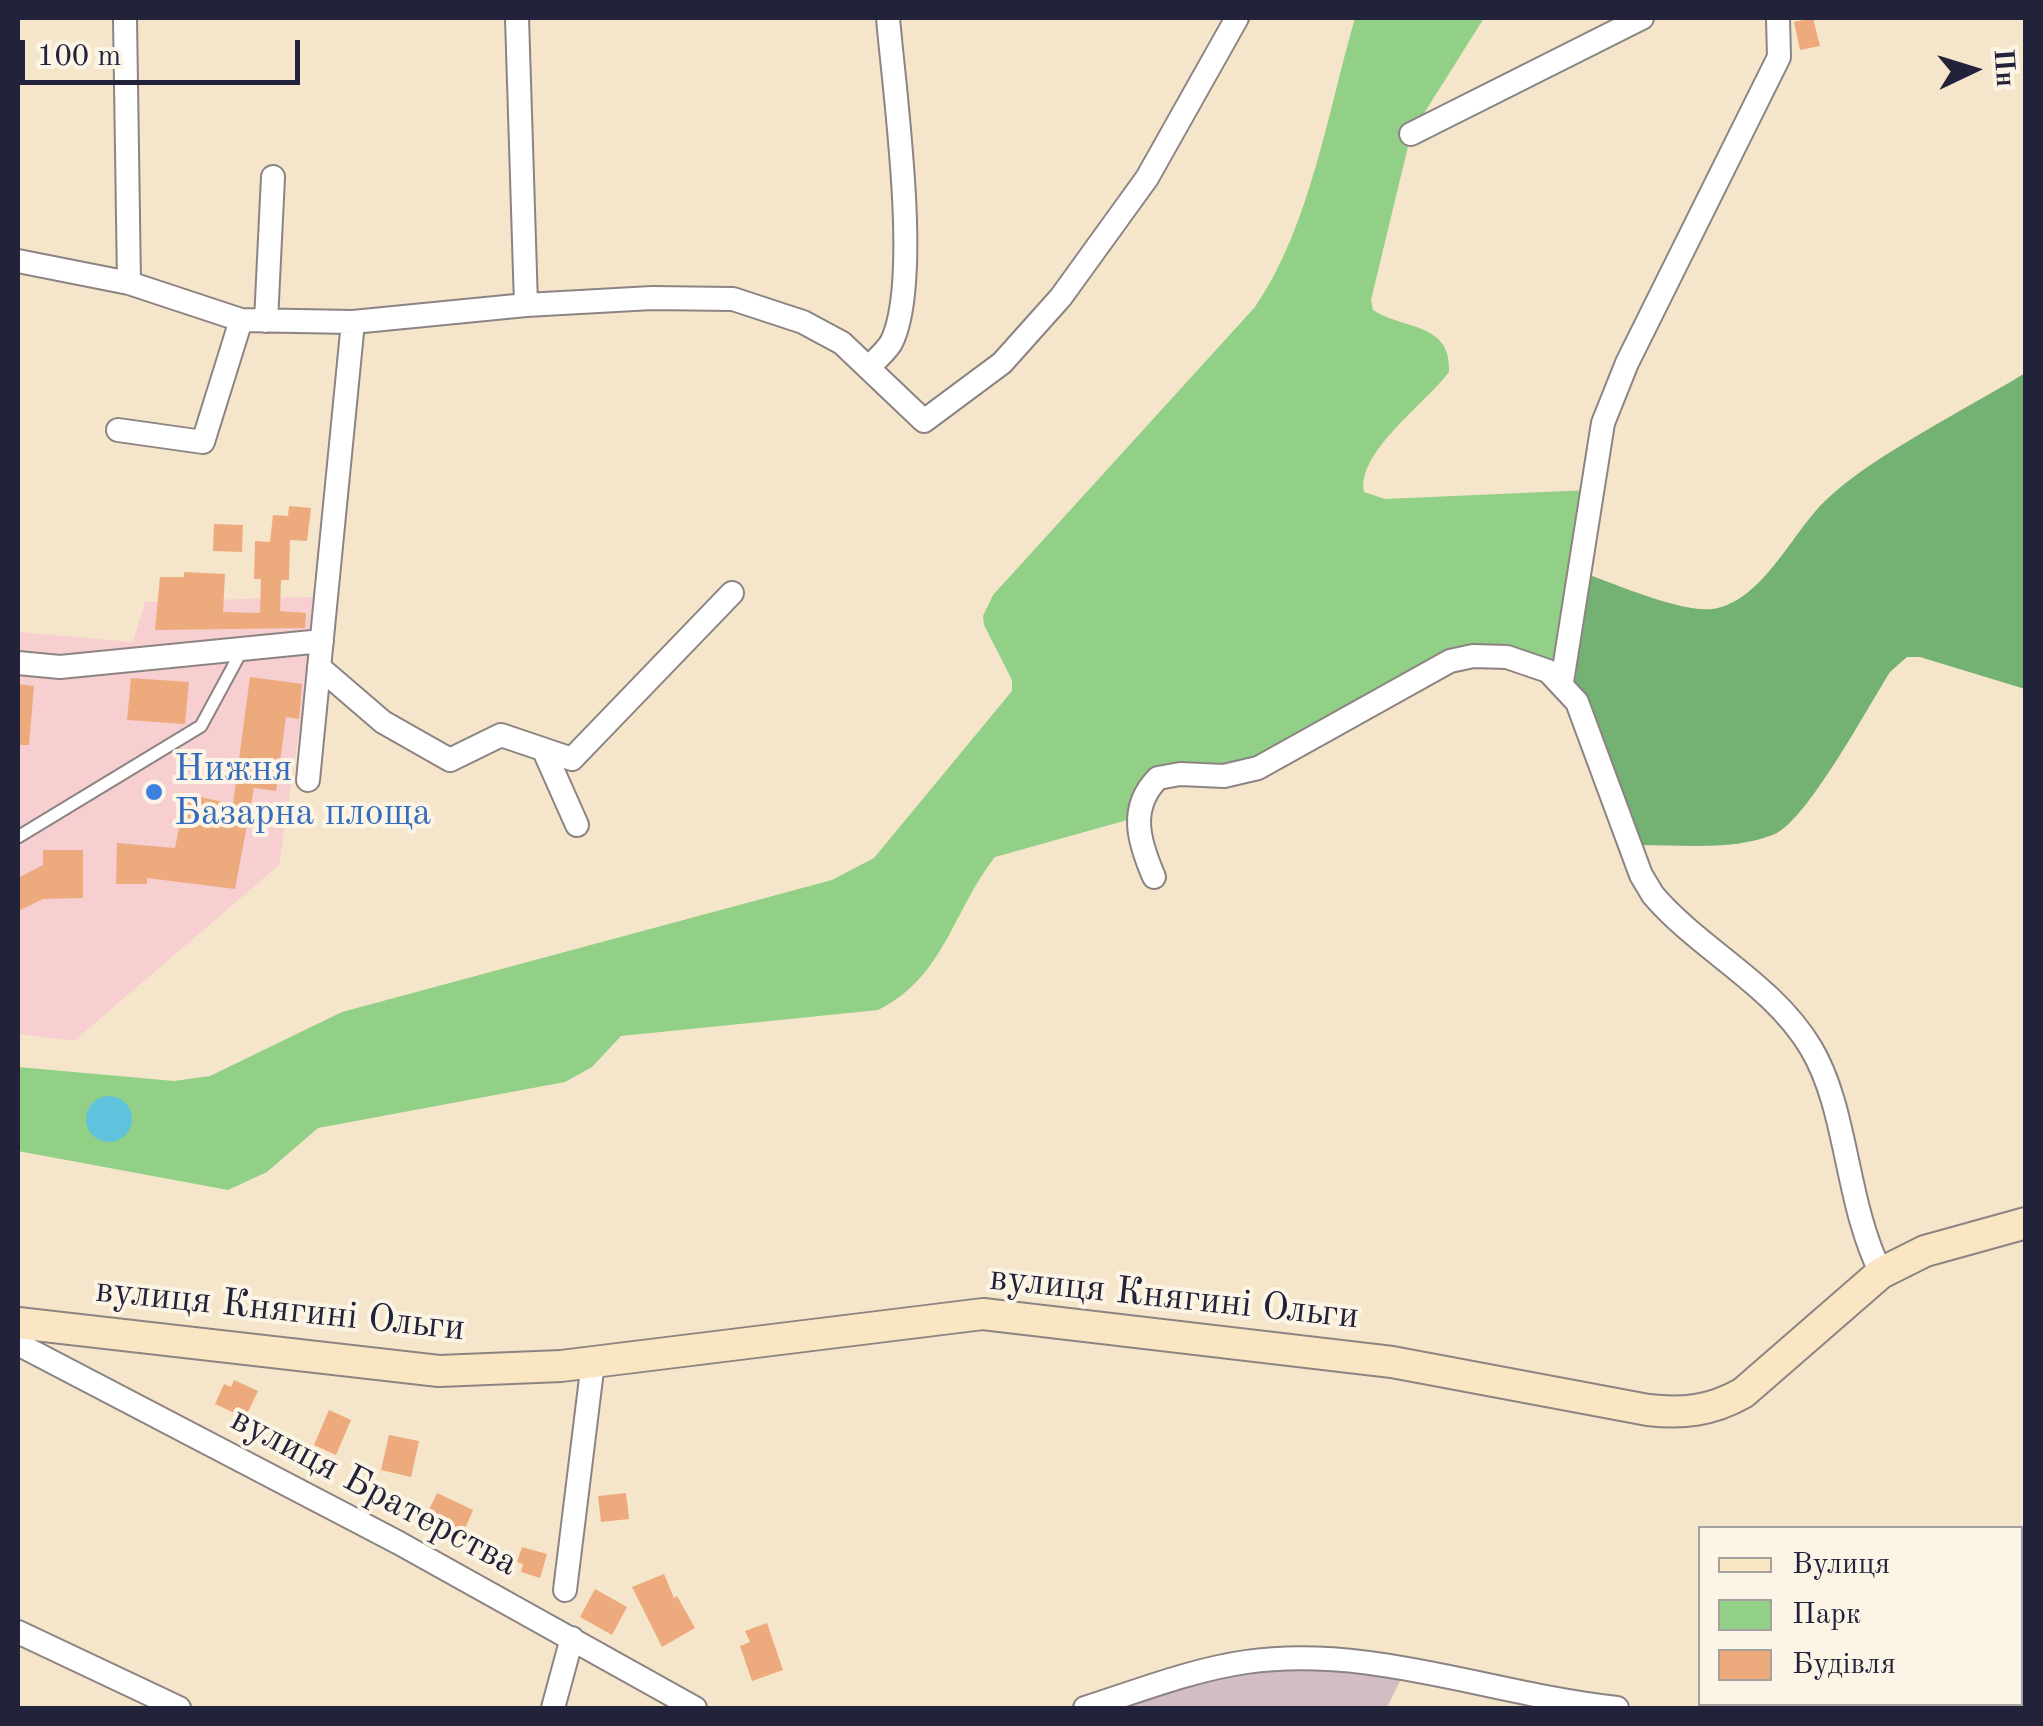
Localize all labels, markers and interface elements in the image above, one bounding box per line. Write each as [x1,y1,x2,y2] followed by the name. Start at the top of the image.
[25,20,305,82] scale bar
[1923,20,2023,120] north arrow
[37,42,121,72] text: 100 m
[1988,48,2018,88] text: Пн
[174,747,431,836] place label: Нижня Базарна площа
[143,781,165,803] marker: Нижня Базарна площа
[987,1256,1361,1340] street label: вулиця Княгині Ольги
[93,1268,467,1352] street label: вулиця Княгині Ольги
[222,1397,526,1587] street label: вулиця Братерства
[1698,1526,2023,1706] legend
[1792,1550,1890,1580] text: Вулиця
[1792,1600,1861,1630] text: Парк
[1792,1650,1896,1680] text: Будівля

